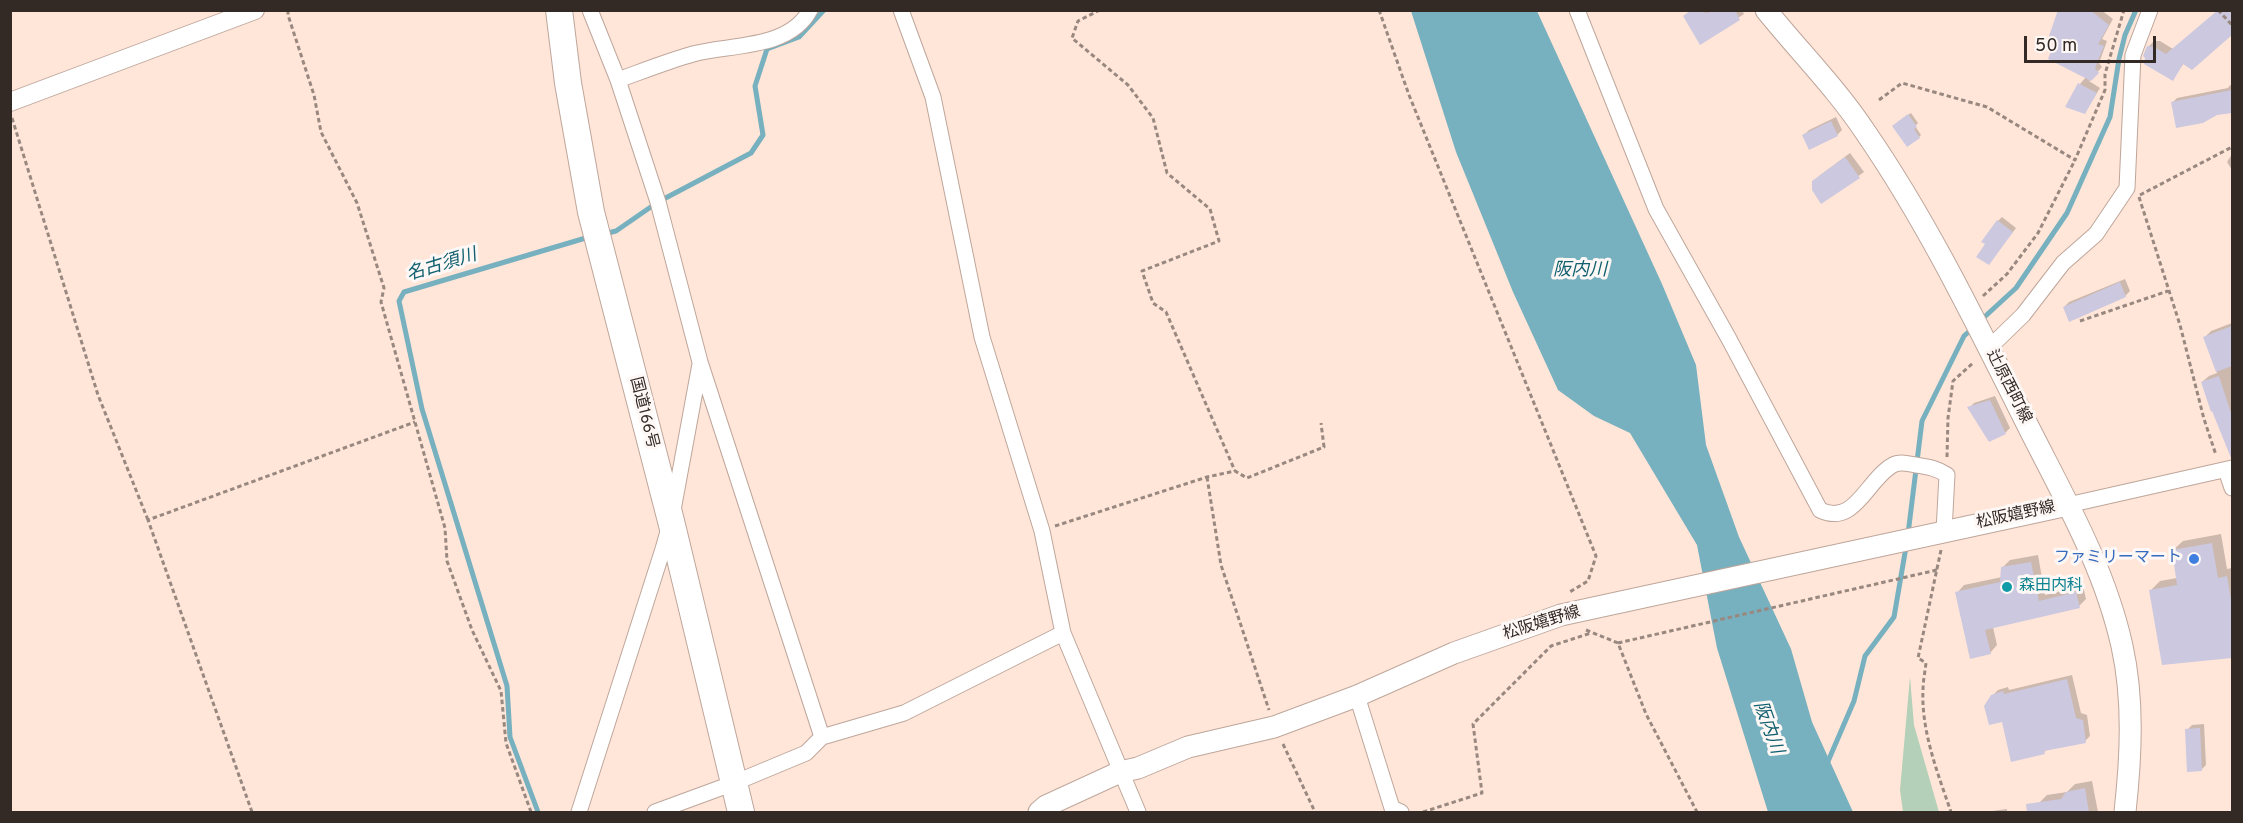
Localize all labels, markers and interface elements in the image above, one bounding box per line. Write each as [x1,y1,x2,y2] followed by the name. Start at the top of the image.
[2027,24,2159,62] scale bar
[2035,35,2077,58] text: 50 m
[404,245,480,287] water label: 名古須川
[1553,260,1607,282] water label: 阪内川
[1981,347,2035,427] street label: 辻原西町線
[625,375,661,451] street label: 国道166号
[1975,498,2057,534] street label: 松阪嬉野線
[2054,549,2182,569] place label: ファミリーマート
[2187,552,2201,566] marker: ファミリーマート
[2019,577,2083,597] place label: 森田内科
[2000,580,2014,594] marker: 森田内科
[1501,603,1583,645] street label: 松阪嬉野線
[1748,699,1786,757] water label: 阪内川

